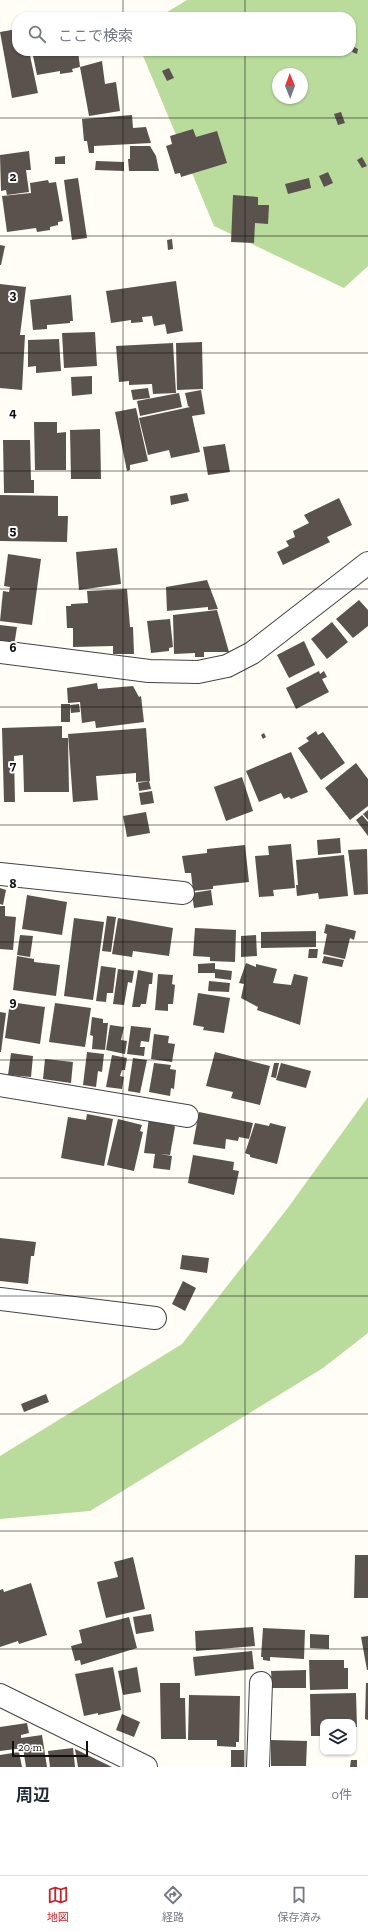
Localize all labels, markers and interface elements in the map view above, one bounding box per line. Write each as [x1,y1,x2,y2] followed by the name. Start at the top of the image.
[12,12,356,56] search box
[26,23,48,45] icon: search
[58,27,133,45] text: ここで検索
[272,68,308,104] north arrow
[10,169,17,184] text: 2
[10,287,17,302] text: 3
[9,405,17,420] text: 4
[10,523,17,538] text: 5
[10,640,17,655] text: 6
[10,758,17,773] text: 7
[9,876,17,891] text: 8
[10,994,17,1009] text: 9
[320,1719,356,1755] map controls
[320,1719,356,1755] button: layers
[12,1739,88,1758] scale bar
[18,1741,42,1754] text: 20 m
[16,1785,50,1805] text: 周辺
[332,1787,352,1802] text: 0件
[47,1884,69,1924] tab: 地図
[162,1884,184,1924] tab: 経路
[277,1884,321,1924] tab: 保存済み

